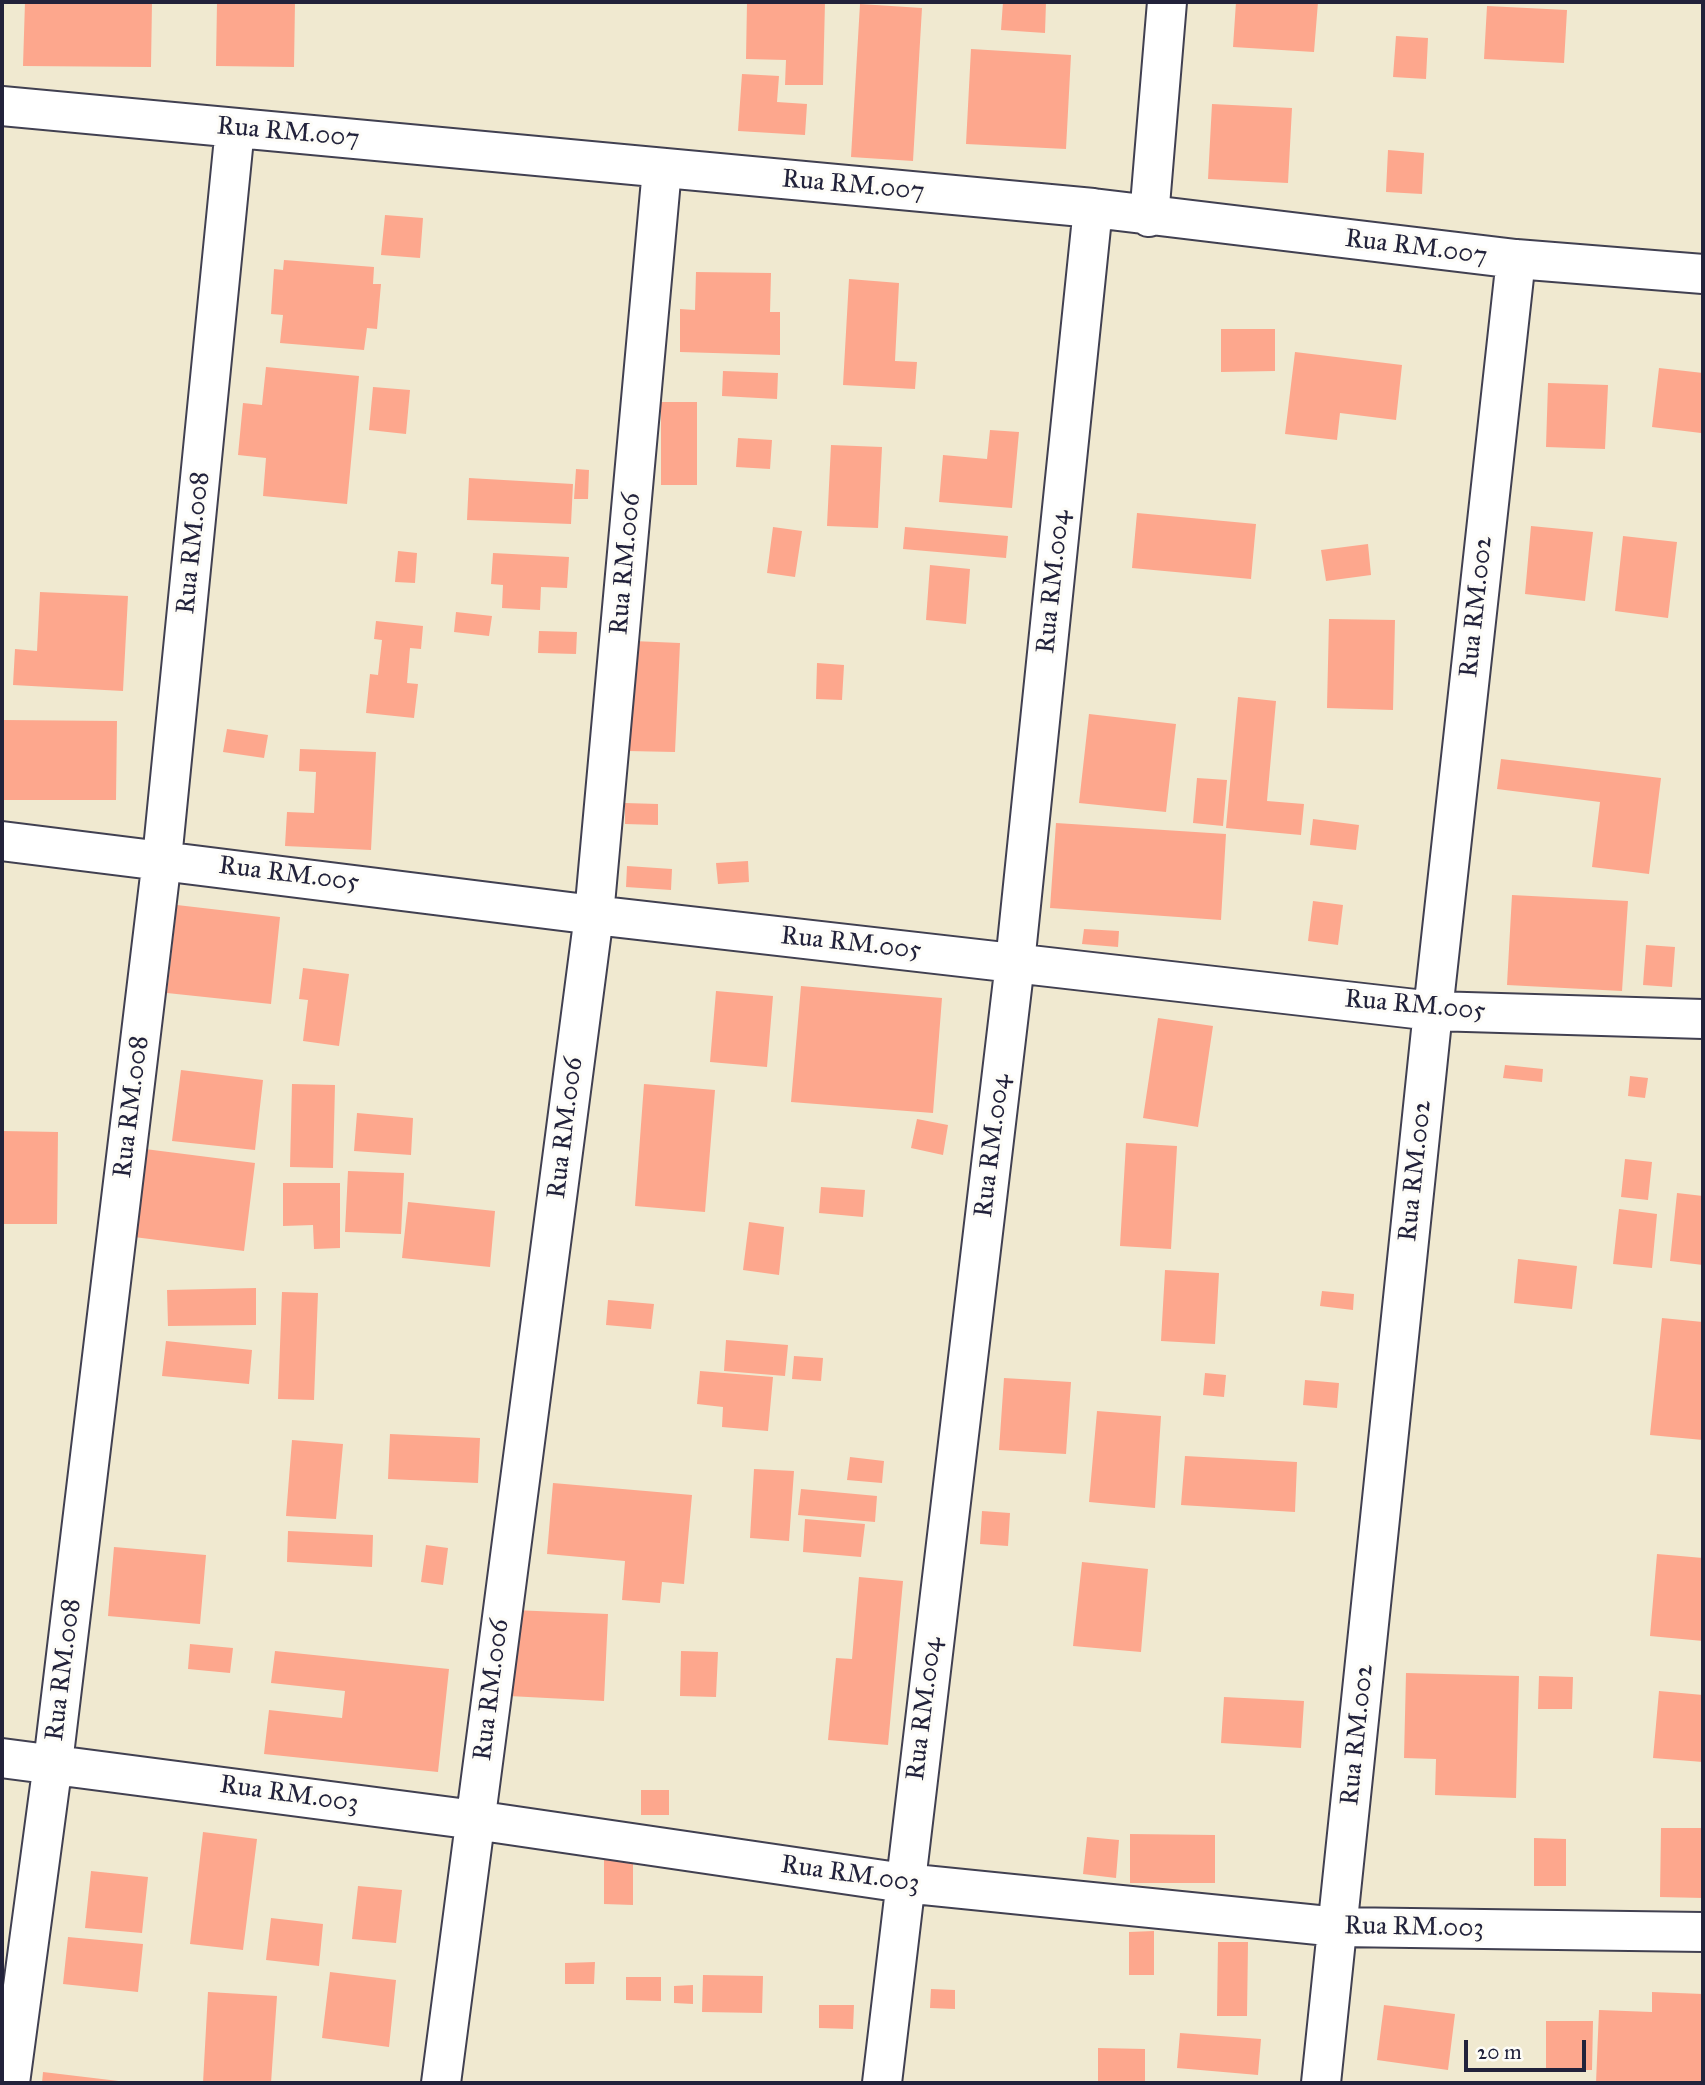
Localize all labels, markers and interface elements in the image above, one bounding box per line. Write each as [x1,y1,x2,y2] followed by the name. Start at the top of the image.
[215,111,361,155] street label: Rua RM.007
[780,164,926,208] street label: Rua RM.007
[1343,224,1489,272] street label: Rua RM.007
[171,470,217,616] street label: Rua RM.008
[604,492,648,636] street label: Rua RM.006
[1031,509,1077,655] street label: Rua RM.004
[1454,535,1500,679] street label: Rua RM.002
[217,851,361,899] street label: Rua RM.005
[779,921,923,967] street label: Rua RM.005
[1343,984,1487,1028] street label: Rua RM.005
[108,1034,156,1180] street label: Rua RM.008
[542,1055,590,1201] street label: Rua RM.006
[969,1073,1017,1219] street label: Rua RM.004
[1393,1099,1439,1243] street label: Rua RM.002
[40,1597,88,1743] street label: Rua RM.008
[468,1617,516,1763] street label: Rua RM.006
[901,1636,949,1782] street label: Rua RM.004
[1335,1663,1381,1807] street label: Rua RM.002
[218,1770,360,1820] street label: Rua RM.003
[779,1850,921,1900] street label: Rua RM.003
[1344,1911,1484,1945] street label: Rua RM.003
[1467,2025,1590,2070] scale bar
[1477,2039,1522,2065] text: 20 m

